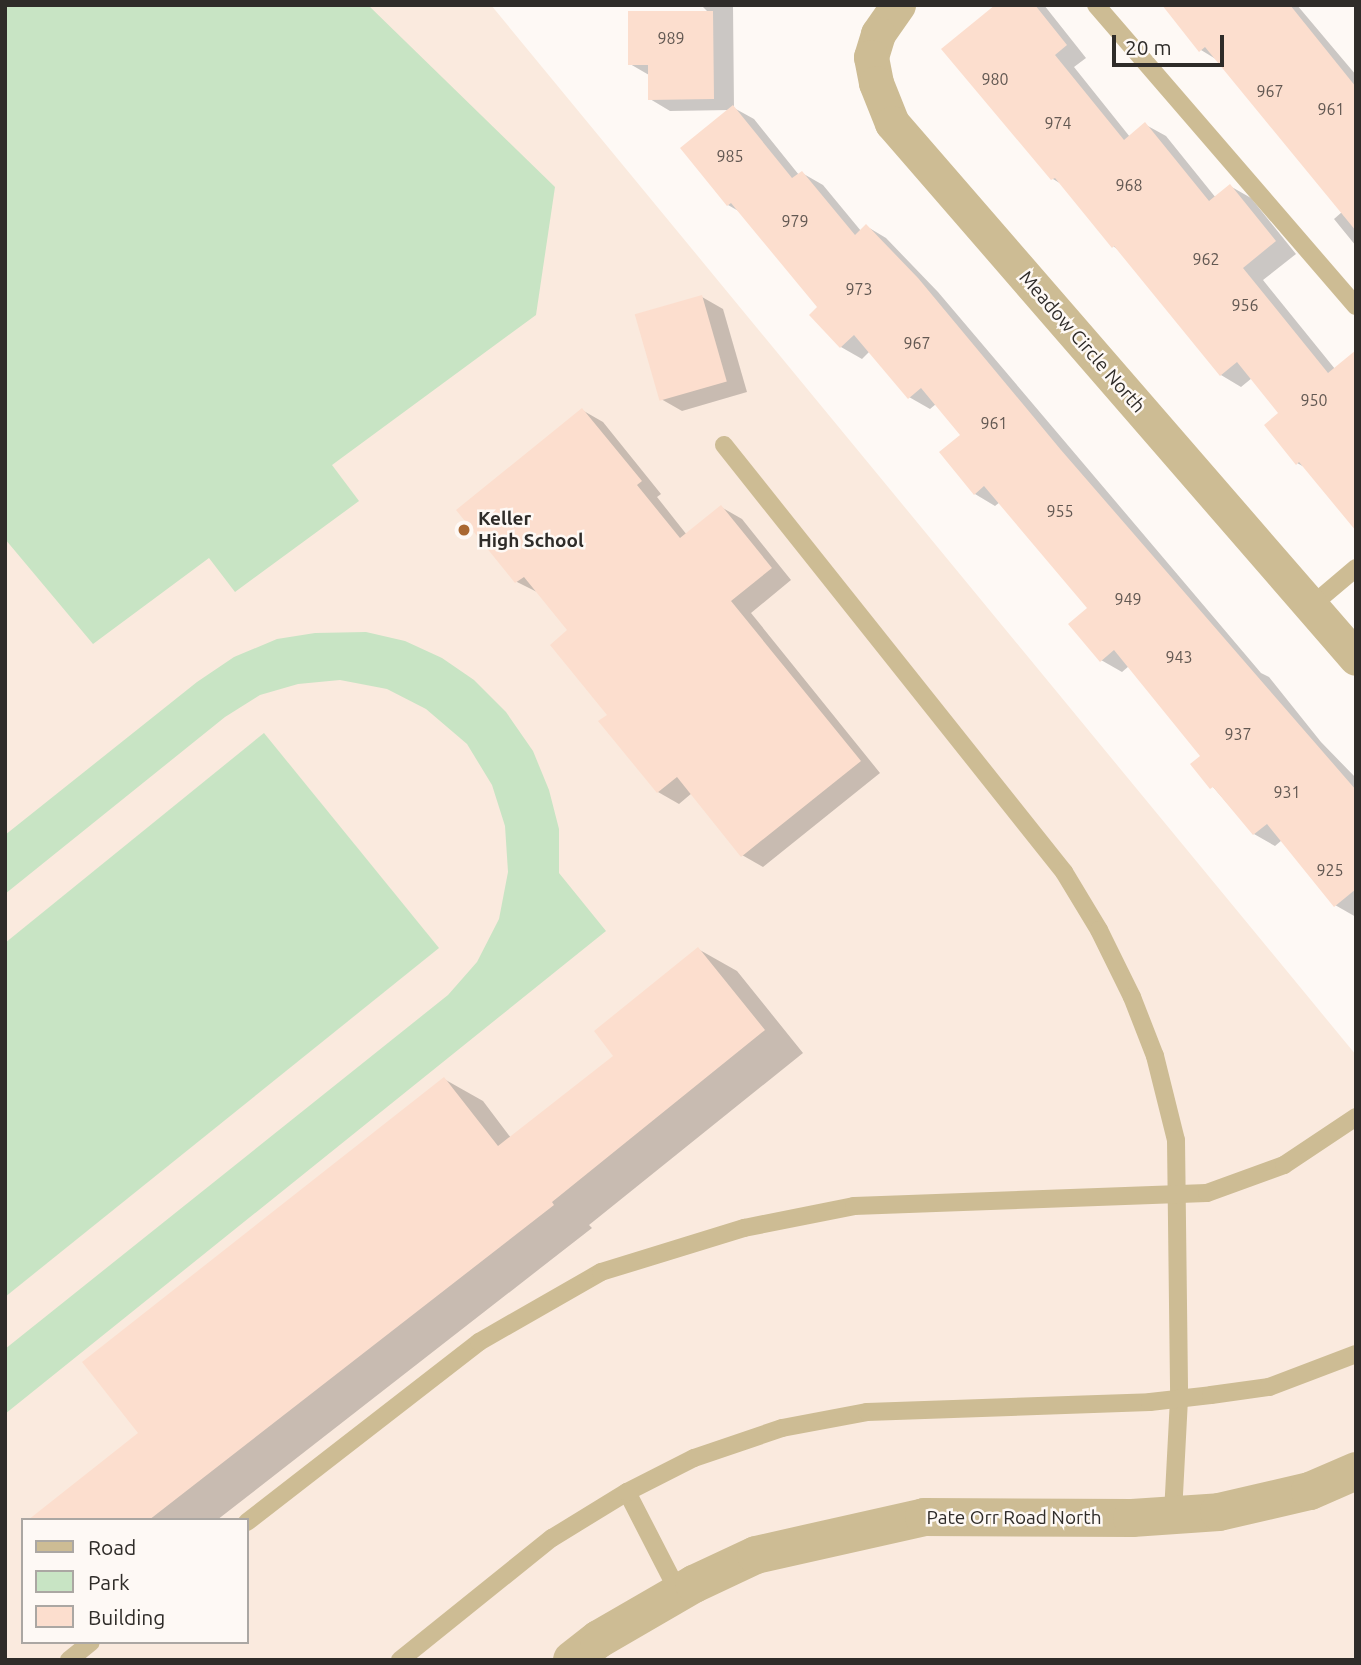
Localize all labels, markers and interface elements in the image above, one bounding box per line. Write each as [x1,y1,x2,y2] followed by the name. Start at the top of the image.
[1116,21,1228,65] scale bar
[657,28,685,48] house number: 989
[1125,35,1172,59] text: 20 m
[981,69,1009,89] house number: 980
[1256,81,1284,101] house number: 967
[1317,99,1345,119] house number: 961
[1044,113,1072,133] house number: 974
[716,146,744,166] house number: 985
[1115,175,1143,195] house number: 968
[781,211,809,231] house number: 979
[1192,249,1220,269] house number: 962
[1014,266,1150,418] street label: Meadow Circle North
[845,279,873,299] house number: 973
[1231,295,1259,315] house number: 956
[903,333,931,353] house number: 967
[1300,390,1328,410] house number: 950
[980,413,1008,433] house number: 961
[1046,501,1074,521] house number: 955
[478,508,584,552] place label: Keller High School
[456,522,472,538] marker: Keller High School
[1114,589,1142,609] house number: 949
[1165,647,1193,667] house number: 943
[1224,724,1252,744] house number: 937
[1273,782,1301,802] house number: 931
[1316,860,1344,880] house number: 925
[926,1507,1102,1529] street label: Pate Orr Road North
[21,1518,248,1644] legend
[88,1535,136,1559] text: Road
[88,1570,130,1594] text: Park
[88,1605,165,1629] text: Building

